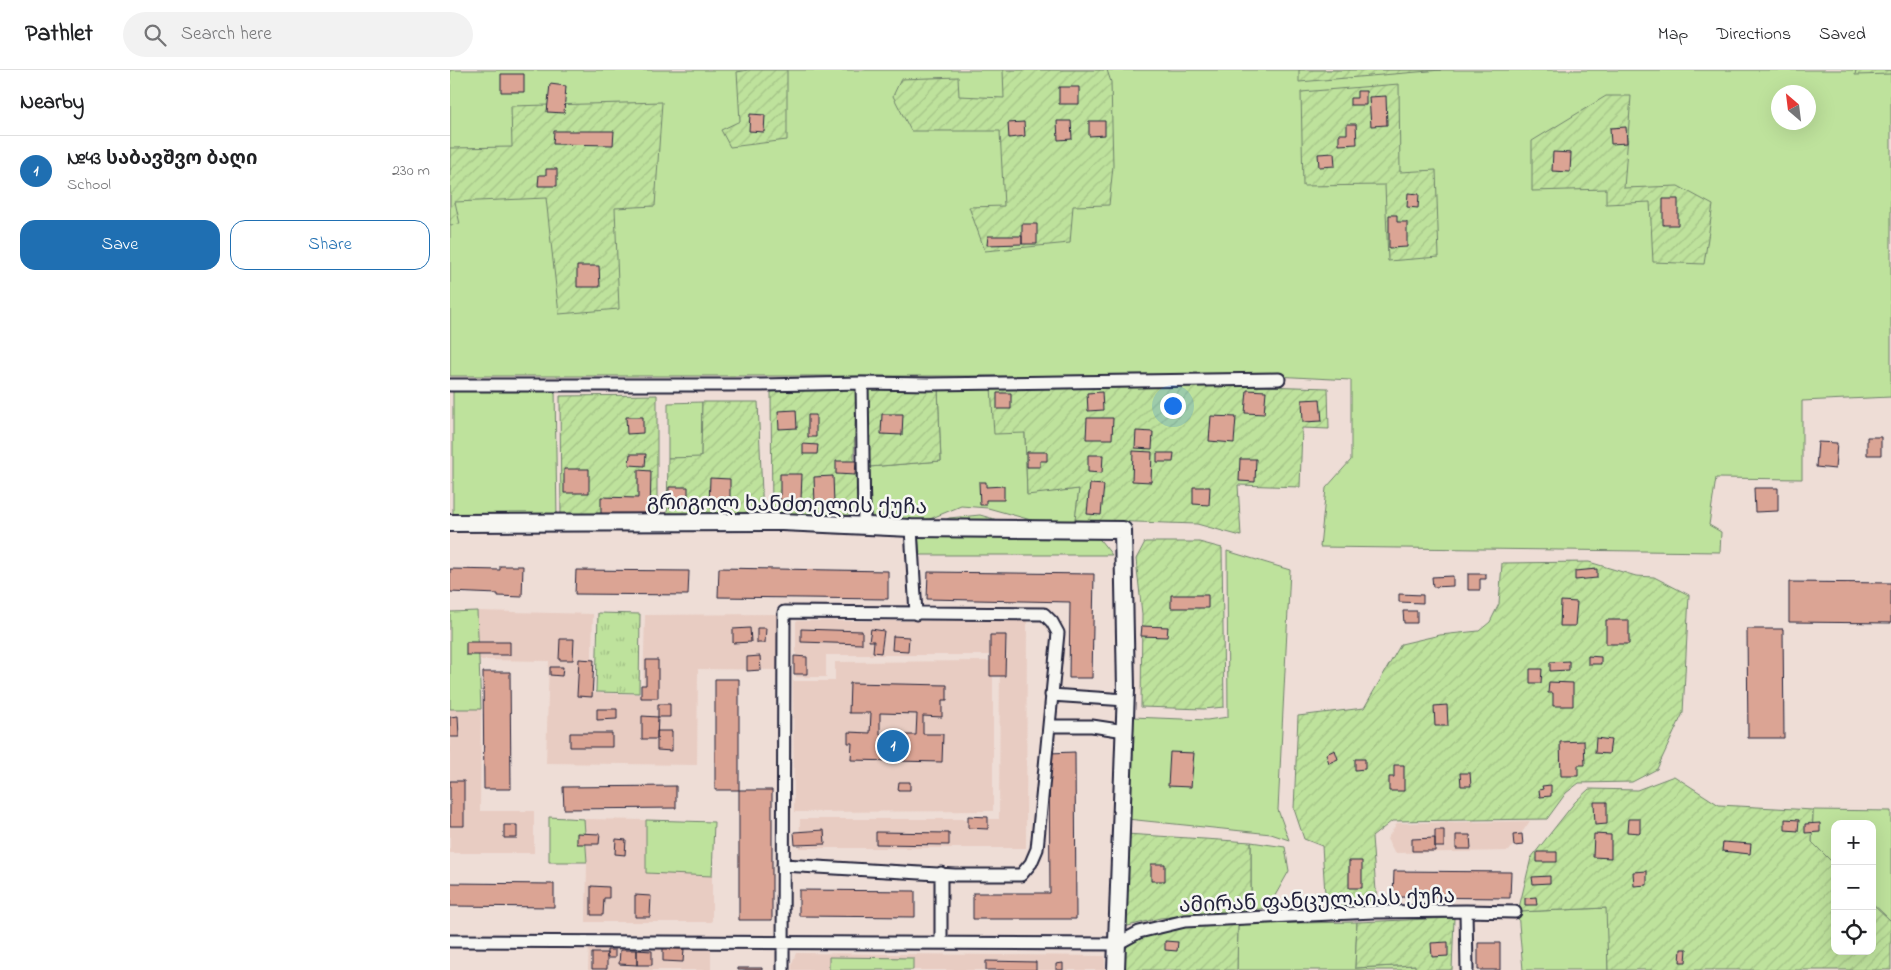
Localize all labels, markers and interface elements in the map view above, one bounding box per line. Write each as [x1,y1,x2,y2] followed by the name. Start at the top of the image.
[123,12,473,57] search box
[25,17,93,52] text: Pathlet
[141,21,169,49] icon: search
[181,21,272,48] text: Search here
[1658,22,1688,48] text: Map
[1716,22,1791,48] text: Directions
[1819,22,1866,48] text: Saved
[1771,85,1816,130] north arrow
[20,88,84,118] text: Nearby
[67,146,257,173] text: №43 საბავშვო ბაღი
[33,159,39,183] text: 1
[392,159,430,183] text: 230 m
[67,173,111,197] text: School
[20,220,220,270] button: Save
[230,220,430,270] button: Share
[1160,393,1186,419] your location
[647,489,927,523] street label: გრიგოლ ხანძთელის ქუჩა
[877,727,909,765] pin: 1
[1831,820,1876,955] map controls
[1831,820,1876,865] button: +
[1831,865,1876,910] button: −
[1179,882,1456,922] street label: ამირან ფანცულაიას ქუჩა
[1831,910,1876,955] button: locate

